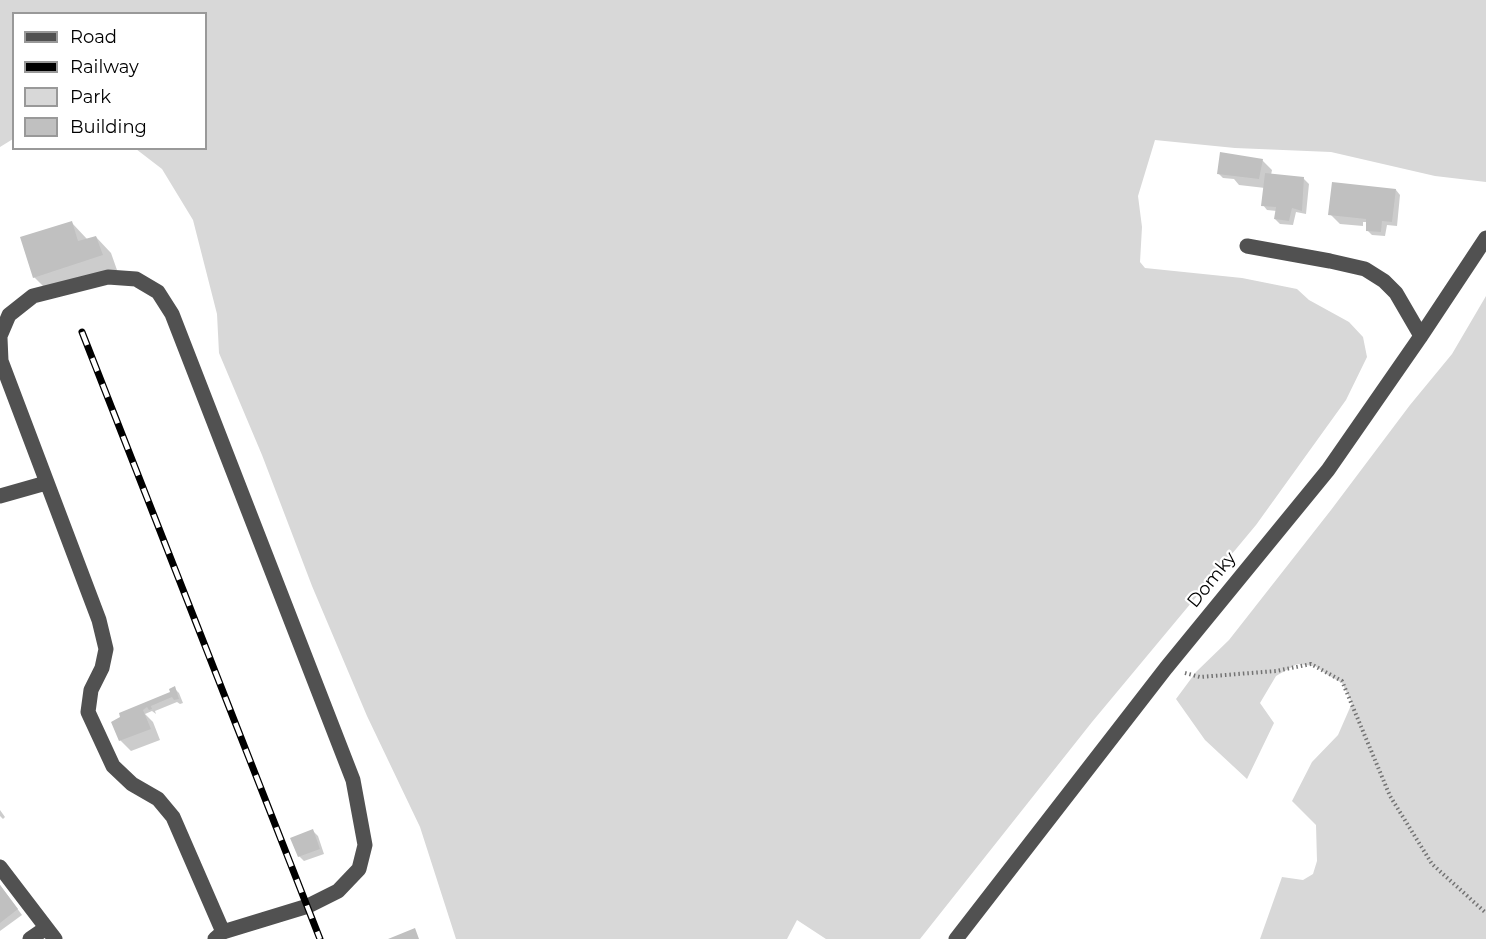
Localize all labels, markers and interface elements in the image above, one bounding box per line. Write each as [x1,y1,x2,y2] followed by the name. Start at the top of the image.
[12,12,207,150] legend
[70,26,117,48] text: Road
[70,56,139,78] text: Railway
[70,86,111,108] text: Park
[70,116,147,138] text: Building
[1183,548,1241,612] street label: Domky

